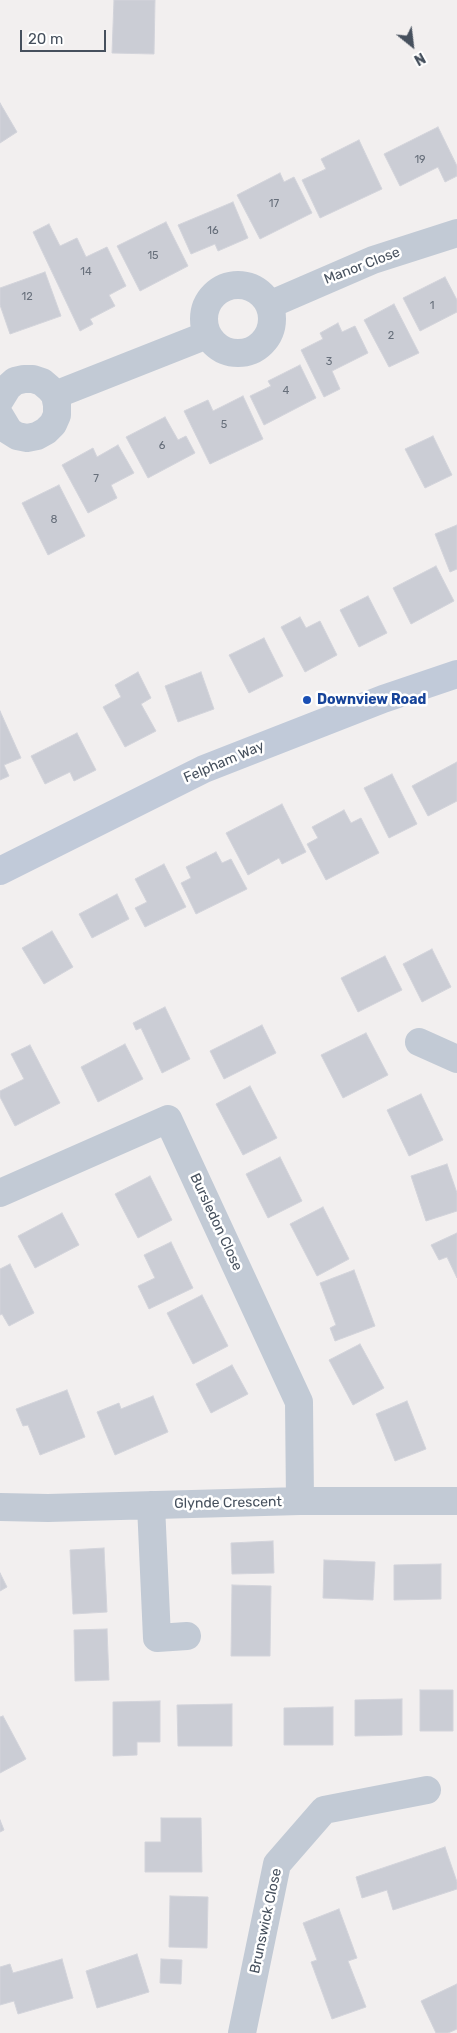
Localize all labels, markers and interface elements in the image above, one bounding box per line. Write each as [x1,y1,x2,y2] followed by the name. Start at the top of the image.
[22,20,109,52] scale bar
[387,20,437,70] north arrow
[28,30,63,48] text: 20 m
[411,49,428,68] text: N
[414,153,426,167] house number: 19
[269,197,279,211] house number: 17
[207,224,219,238] house number: 16
[322,244,402,288] street label: Manor Close
[147,249,159,263] house number: 15
[80,265,92,279] house number: 14
[21,290,33,304] house number: 12
[430,299,434,313] house number: 1
[388,329,394,343] house number: 2
[326,355,332,369] house number: 3
[283,384,289,398] house number: 4
[221,418,227,432] house number: 5
[159,439,165,453] house number: 6
[93,472,99,486] house number: 7
[51,513,57,527] house number: 8
[317,692,426,708] place label: Downview Road
[301,694,313,706] marker: Downview Road
[181,737,267,787] street label: Felpham Way
[186,1171,246,1273] street label: Bursledon Close
[174,1494,282,1512] street label: Glynde Crescent
[247,1867,285,1975] street label: Brunswick Close

